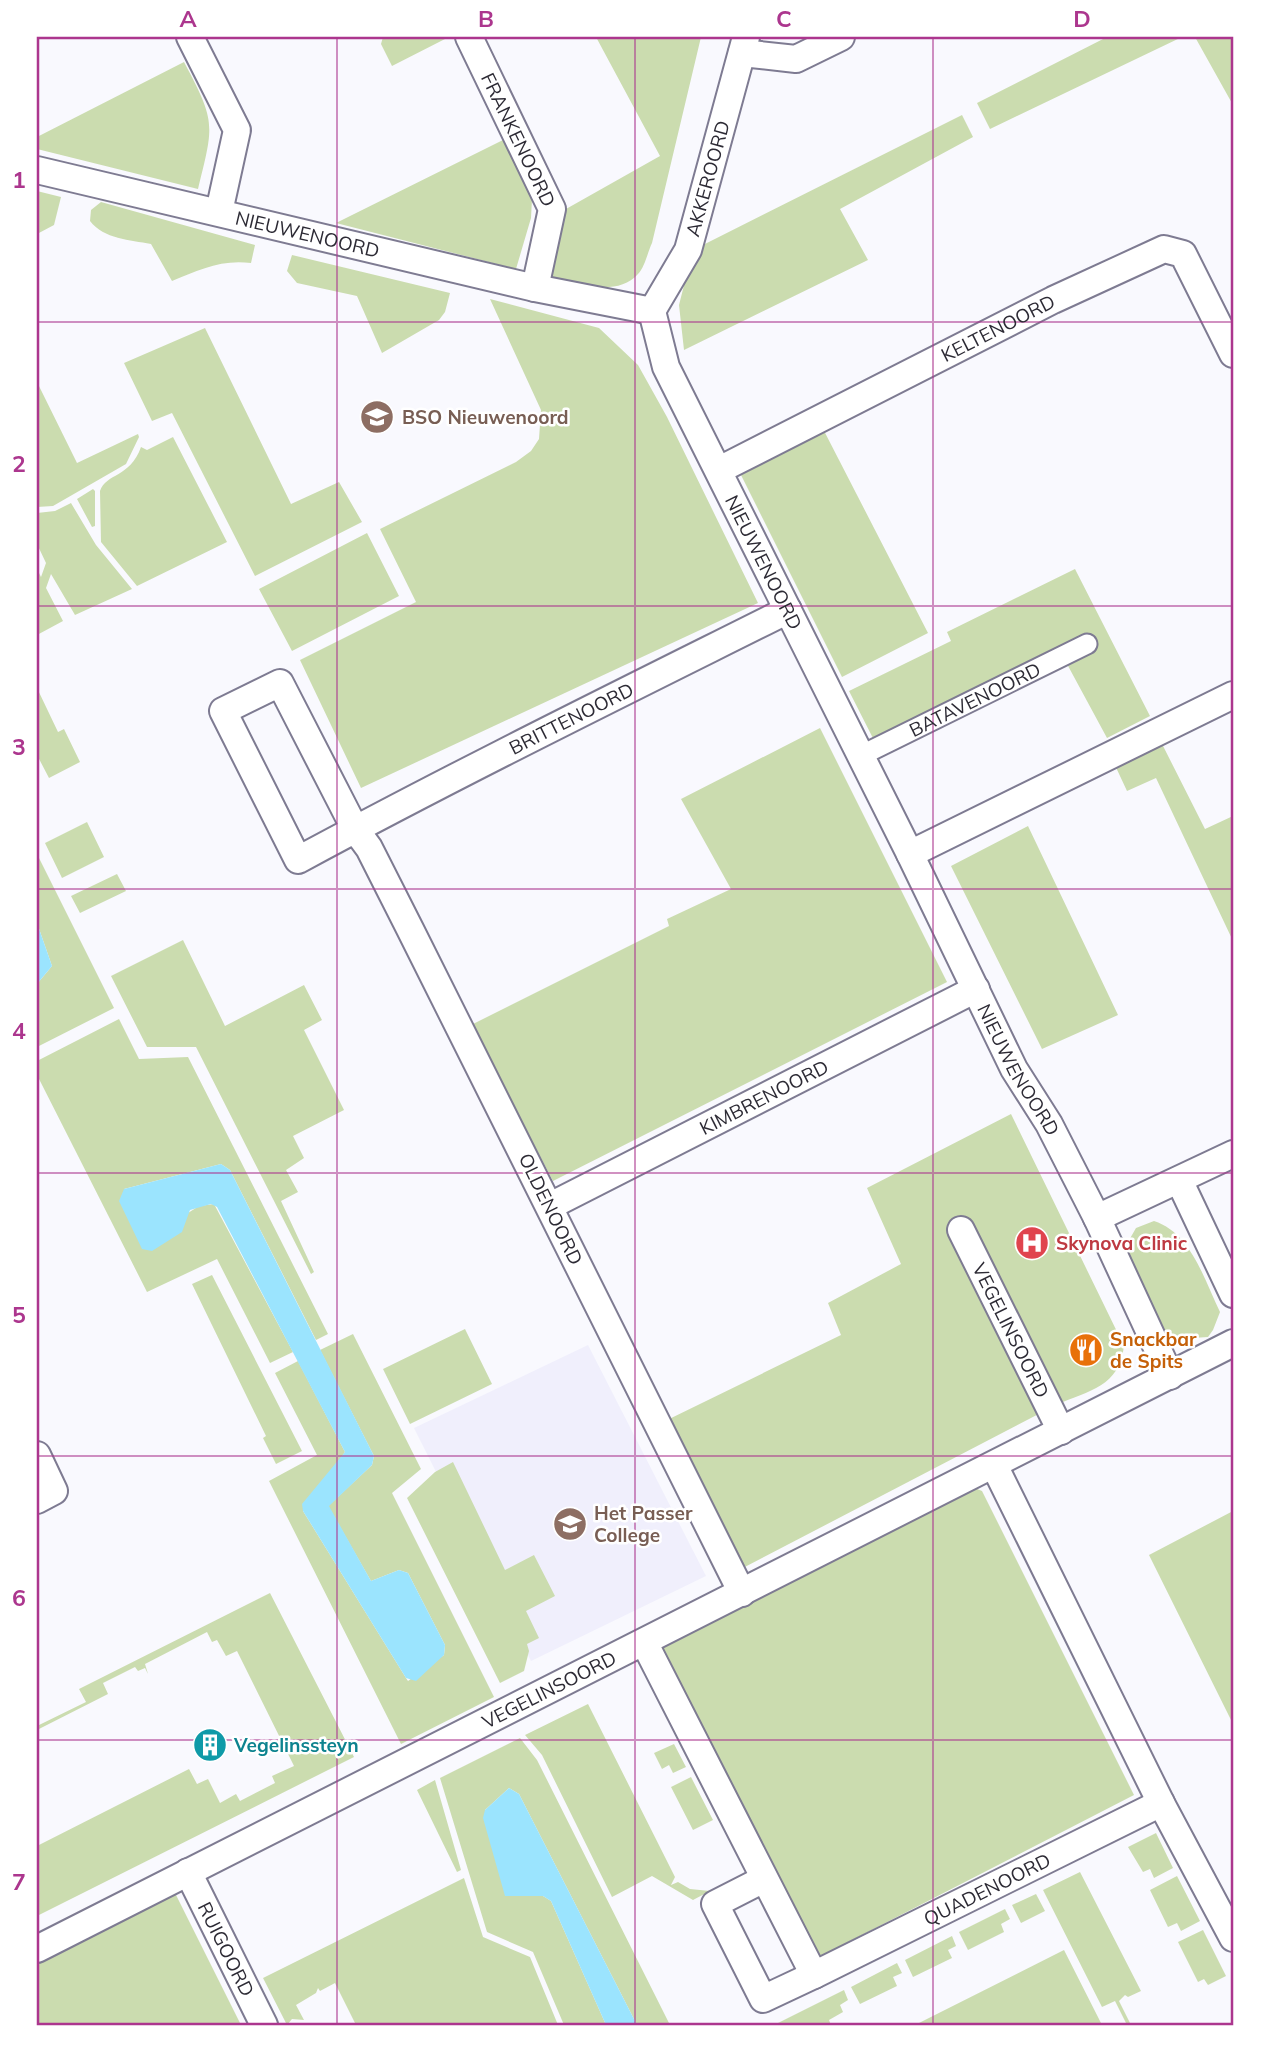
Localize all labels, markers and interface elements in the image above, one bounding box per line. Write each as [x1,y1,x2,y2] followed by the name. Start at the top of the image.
[179,4,197,33] text: A
[478,4,494,33] text: B
[776,4,792,33] text: C
[1073,4,1091,33] text: D
[476,69,561,211] street label: FRANKENOORD
[680,118,735,239] street label: AKKEROORD
[12,165,26,194] text: 1
[233,205,382,263] street label: NIEUWENOORD
[937,289,1059,367] street label: KELTENOORD
[358,398,396,436] school or university icon: BSO Nieuwenoord
[402,405,569,429] place label: BSO Nieuwenoord
[12,449,26,478] text: 2
[720,491,808,633] street label: NIEUWENOORD
[905,657,1044,742] street label: BATAVENOORD
[505,677,638,760] street label: BRITTENOORD
[12,732,26,761] text: 3
[972,1000,1065,1139] street label: NIEUWENOORD
[12,1016,26,1045] text: 4
[695,1054,832,1140] street label: KIMBRENOORD
[514,1149,588,1269] street label: OLDENOORD
[1013,1224,1051,1262] hospital icon: Skynova Clinic
[1056,1231,1188,1255] place label: Skynova Clinic
[967,1259,1054,1402] street label: VEGELINSOORD
[12,1300,26,1329] text: 5
[1110,1327,1197,1373] place label: Snackbar de Spits
[1067,1331,1105,1369] restaurant icon: Snackbar de Spits
[594,1501,693,1547] place label: Het Passer College
[551,1505,589,1543] school or university icon: Het Passer College
[12,1583,26,1612] text: 6
[478,1646,620,1734] street label: VEGELINSOORD
[191,1726,229,1764] building icon: Vegelinssteyn
[233,1733,359,1757] place label: Vegelinssteyn
[920,1848,1055,1931] street label: QUADENOORD
[12,1867,26,1896] text: 7
[193,1898,260,2000] street label: RUIGOORD

